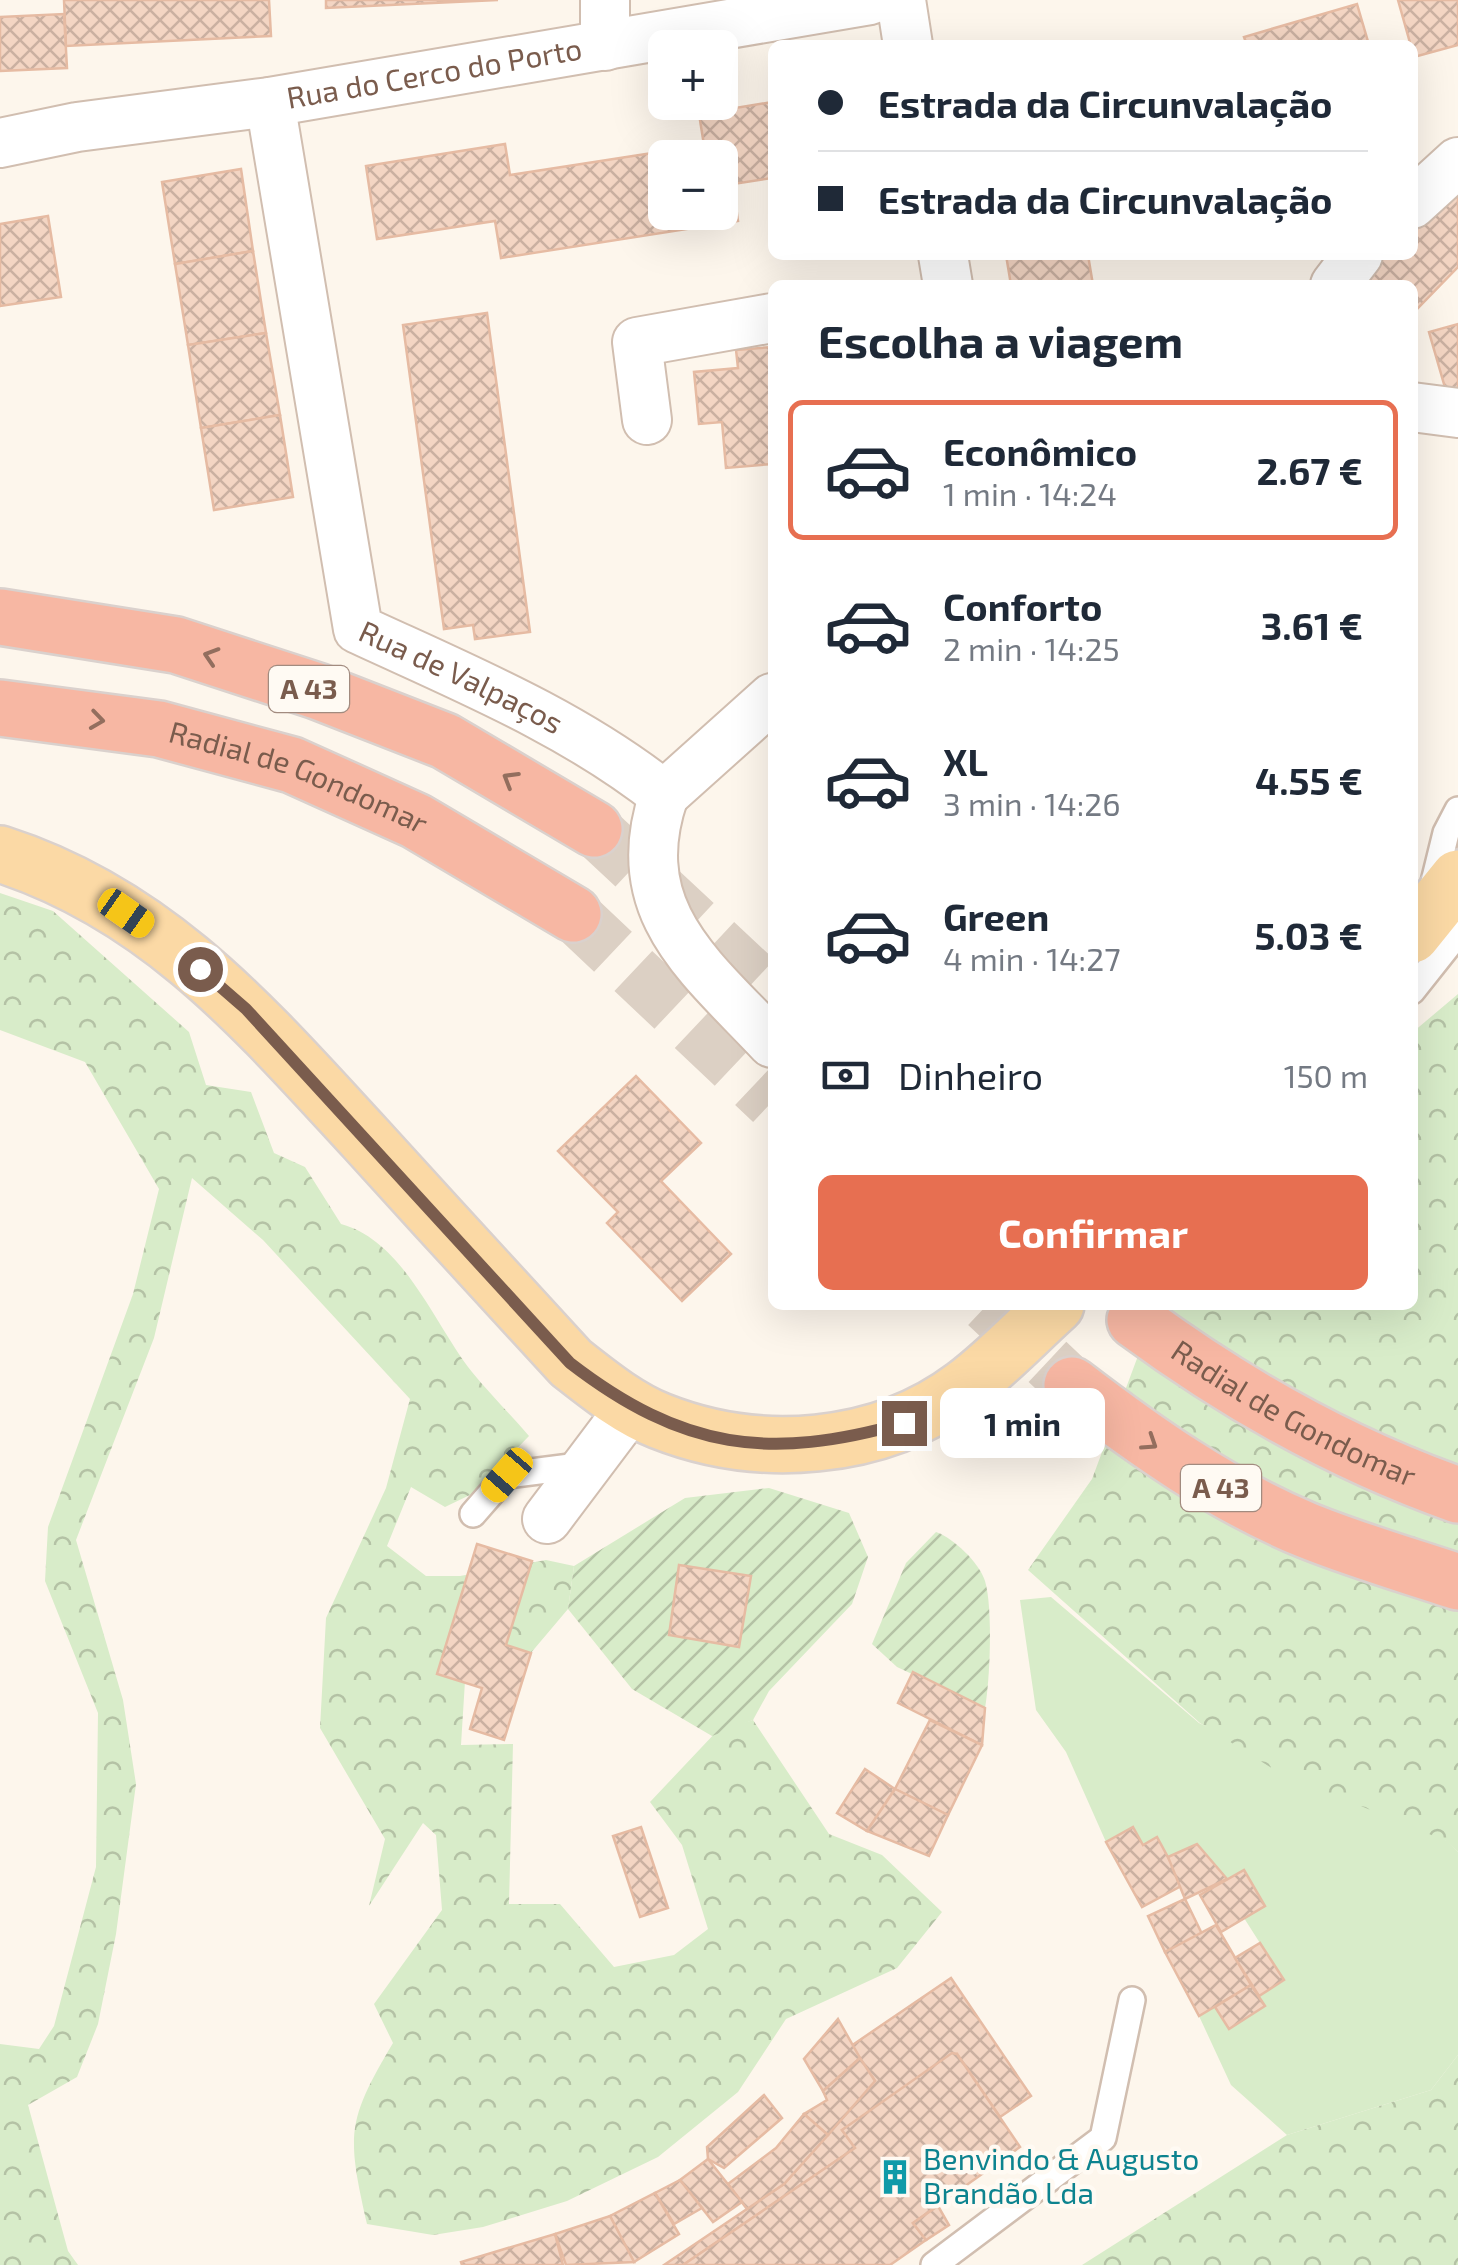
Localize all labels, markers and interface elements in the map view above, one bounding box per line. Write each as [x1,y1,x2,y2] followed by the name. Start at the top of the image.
[284,29,584,115] street label: Rua do Cerco do Porto
[648,30,738,230] map controls
[648,30,738,120] button: +
[878,80,1332,126] text: Estrada da Circunvalação
[648,140,738,230] button: −
[878,176,1332,222] text: Estrada da Circunvalação
[818,313,1183,367] text: Escolha a viagem
[823,425,913,515] icon: car
[943,428,1137,474] text: Econômico
[1257,447,1363,493] text: 2.67 €
[943,474,1117,512] text: 1 min · 14:24
[823,580,913,670] icon: car
[943,583,1102,629] text: Conforto
[1261,602,1363,648] text: 3.61 €
[354,612,570,740] street label: Rua de Valpaços
[943,629,1120,667] text: 2 min · 14:25
[203,648,220,668] one-way arrow
[269,666,349,712] road number: A 43
[88,709,105,730] one-way arrow
[165,713,435,840] street label: Radial de Gondomar
[823,735,913,825] icon: car
[943,738,988,784] text: XL
[1255,757,1363,803] text: 4.55 €
[503,772,521,792] one-way arrow
[943,784,1121,822] text: 3 min · 14:26
[93,884,159,942] car
[823,890,913,980] icon: car
[943,893,1049,939] text: Green
[1255,912,1363,958] text: 5.03 €
[943,939,1121,977] text: 4 min · 14:27
[178,947,223,992] route start
[818,1048,873,1103] icon: cash
[898,1052,1043,1098] text: Dinheiro
[1284,1056,1368,1094] text: 150 m
[818,1175,1368,1290] button: Confirmar
[1165,1331,1422,1493] street label: Radial de Gondomar
[939,1388,1104,1458] callout: 1 min
[882,1401,927,1446] route end
[984,1404,1061,1442] text: 1 min
[1139,1431,1157,1450] one-way arrow
[476,1443,538,1507] car
[1181,1465,1261,1511] road number: A 43
[923,2140,1199,2210] place label: Benvindo & Augusto Brandão Lda
[876,2158,914,2196] building icon: Benvindo & Augusto Brandão Lda

